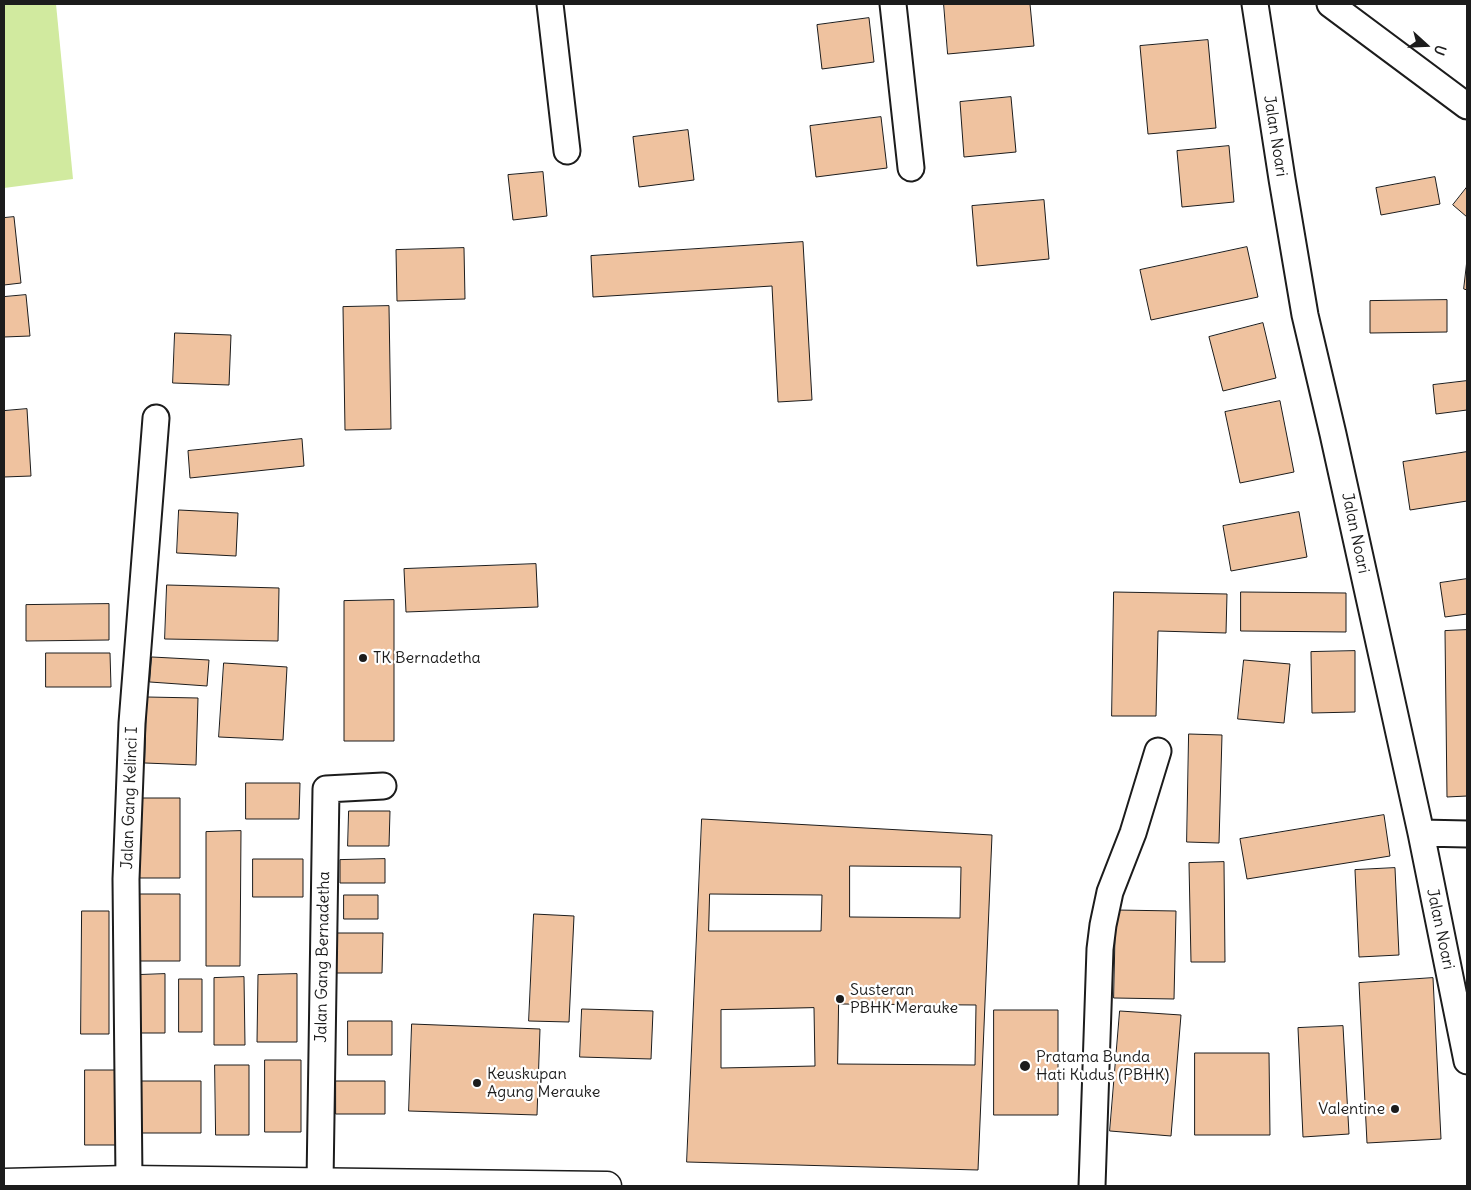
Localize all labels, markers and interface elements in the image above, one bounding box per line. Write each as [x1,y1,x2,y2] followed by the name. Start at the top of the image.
[1401,20,1451,70] north arrow
[1430,43,1450,58] text: U
[1259,94,1291,178] street label: Jalan Noari
[1337,491,1373,575] street label: Jalan Noari
[373,648,481,668] place label: TK Bernadetha
[357,652,369,664] marker: TK Bernadetha
[118,726,142,870] street label: Jalan Gang Kelinci I
[312,871,334,1043] street label: Jalan Gang Bernadetha
[1422,887,1458,971] street label: Jalan Noari
[850,980,958,1018] place label: Susteran PBHK Merauke
[834,993,846,1005] marker: Susteran PBHK Merauke
[1036,1047,1169,1085] place label: Pratama Bunda Hati Kudus (PBHK)
[1018,1059,1032,1073] marker: Pratama Bunda Hati Kudus (PBHK)
[487,1064,600,1102] place label: Keuskupan Agung Merauke
[471,1077,483,1089] marker: Keuskupan Agung Merauke
[1318,1099,1385,1119] place label: Valentine
[1389,1103,1401,1115] marker: Valentine

